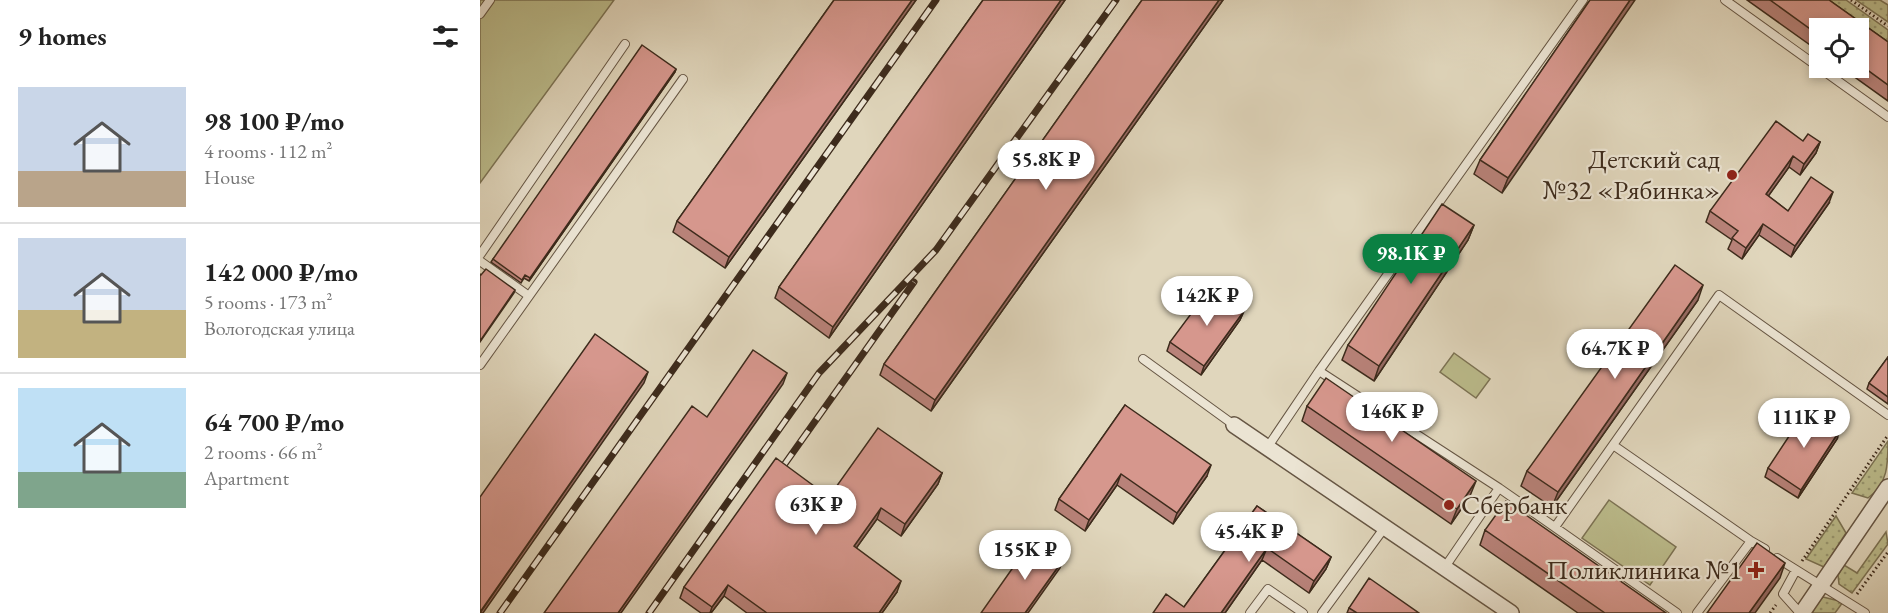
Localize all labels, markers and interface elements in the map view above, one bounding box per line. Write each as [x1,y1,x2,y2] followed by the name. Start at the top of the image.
[1809,18,1869,78] map controls
[1809,18,1869,78] button: locate
[18,19,107,53] text: 9 homes
[429,20,462,53] icon: filters
[204,104,344,138] text: 98 100 ₽/mo
[66,111,138,183] icon: home
[204,138,332,164] text: 4 rooms · 112 m²
[991,140,1101,191] pin: 55.8K ₽
[1542,141,1720,207] place label: Детский сад №32 «Рябинка»
[1012,146,1080,172] text: 55.8K ₽
[204,164,255,190] text: House
[1725,168,1739,182] marker: Детский сад №32 «Рябинка»
[1356,234,1466,285] pin: 98.1K ₽
[1377,240,1445,266] text: 98.1K ₽
[204,255,358,289] text: 142 000 ₽/mo
[66,262,138,334] icon: home
[1158,276,1256,327] pin: 142K ₽
[1175,282,1239,308] text: 142K ₽
[204,289,332,315] text: 5 rooms · 173 m²
[204,315,355,341] text: Вологодская улица
[1560,329,1670,380] pin: 64.7K ₽
[1581,335,1649,361] text: 64.7K ₽
[1343,392,1441,443] pin: 146K ₽
[1360,398,1424,424] text: 146K ₽
[1755,398,1853,449] pin: 111K ₽
[1772,404,1836,430] text: 111K ₽
[204,405,344,439] text: 64 700 ₽/mo
[66,412,138,484] icon: home
[204,439,323,465] text: 2 rooms · 66 m²
[204,465,289,491] text: Apartment
[774,485,858,536] pin: 63K ₽
[1461,487,1568,522] place label: Сбербанк
[789,491,843,517] text: 63K ₽
[1442,498,1456,512] marker: Сбербанк
[1194,512,1304,563] pin: 45.4K ₽
[1215,518,1283,544] text: 45.4K ₽
[976,530,1074,581] pin: 155K ₽
[993,536,1057,562] text: 155K ₽
[1546,552,1742,587] place label: Поликлиника №1
[1747,561,1765,579] marker: Поликлиника №1

